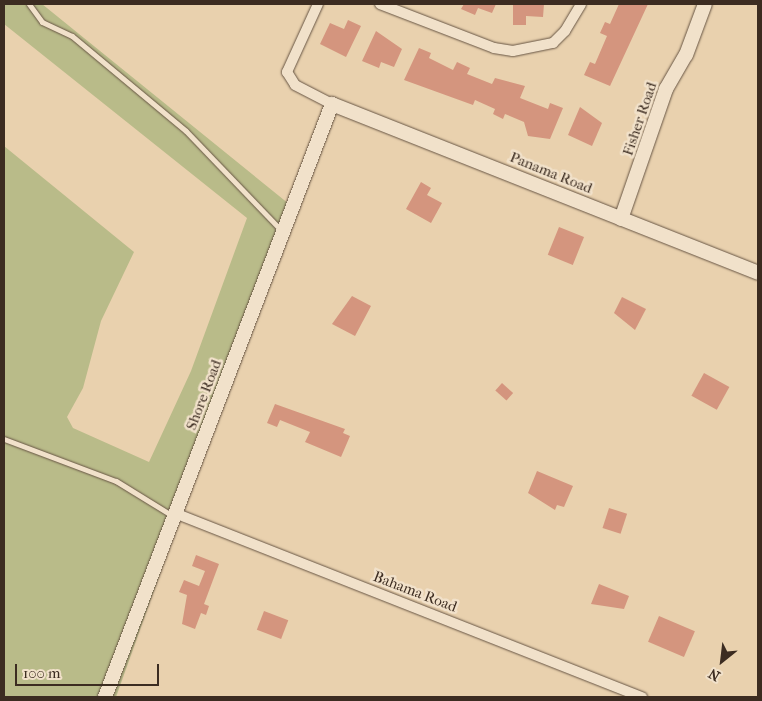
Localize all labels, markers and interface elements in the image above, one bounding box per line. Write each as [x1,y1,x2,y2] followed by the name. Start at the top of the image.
[619,80,661,158] street label: Fisher Road
[507,148,595,198] street label: Panama Road
[182,357,226,433] street label: Shore Road
[371,568,459,616] street label: Bahama Road
[697,636,747,686] north arrow
[18,654,161,686] scale bar
[23,664,61,682] text: 100 m
[706,665,723,685] text: N

